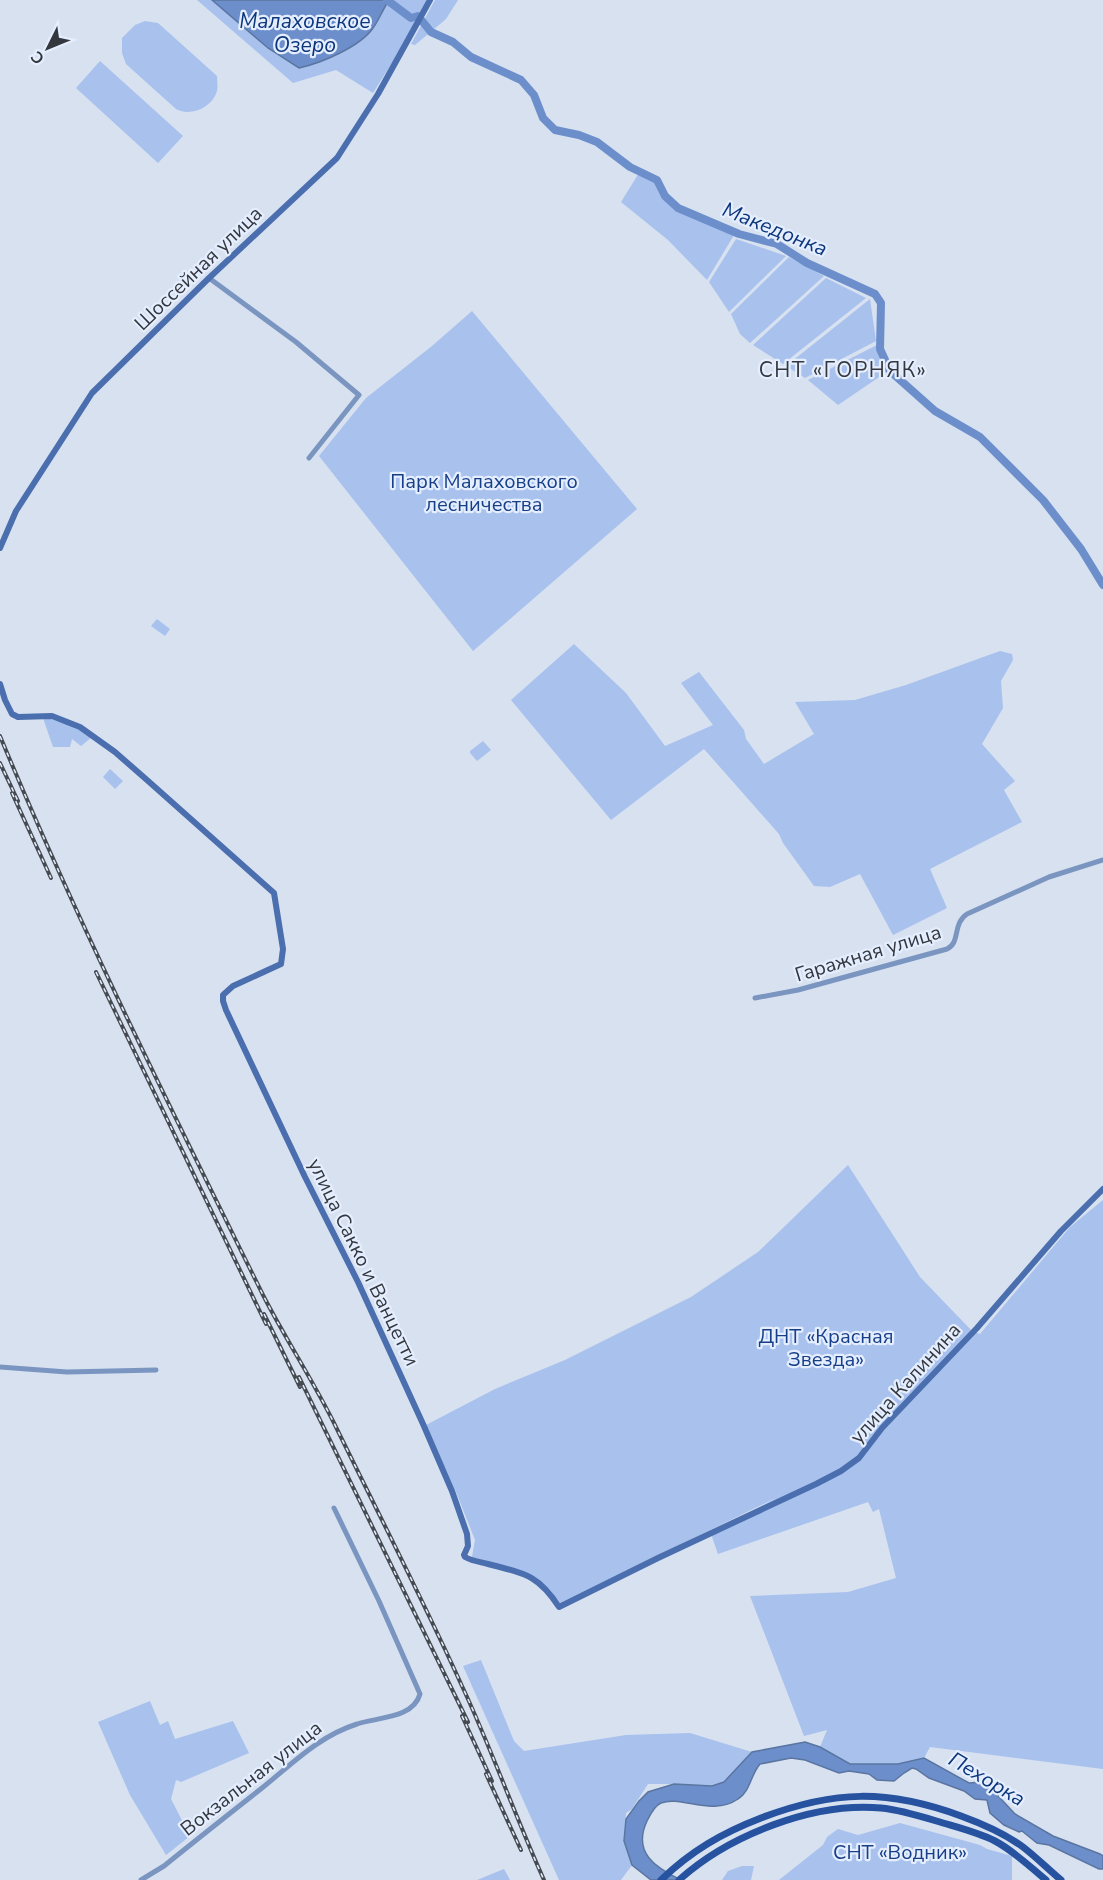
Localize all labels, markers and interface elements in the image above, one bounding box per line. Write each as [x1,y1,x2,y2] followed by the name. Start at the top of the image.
[239,7,371,59] water label: Малаховское Озеро
[18,18,78,78] north arrow
[26,46,50,69] text: С
[718,195,832,263] water label: Македонка
[129,200,268,336] street label: Шоссейная улица
[759,356,927,384] district label: СНТ «ГОРНЯК»
[390,468,578,518] park label: Парк Малаховского лесничества
[792,918,945,989] street label: Гаражная улица
[301,1154,426,1371] street label: улица Сакко и Ванцетти
[844,1317,967,1449] street label: улица Калинина
[759,1323,894,1373] park label: ДНТ «Красная Звезда»
[175,1715,328,1842] street label: Вокзальная улица
[943,1745,1031,1813] water label: Пехорка
[833,1839,967,1866] park label: СНТ «Водник»

